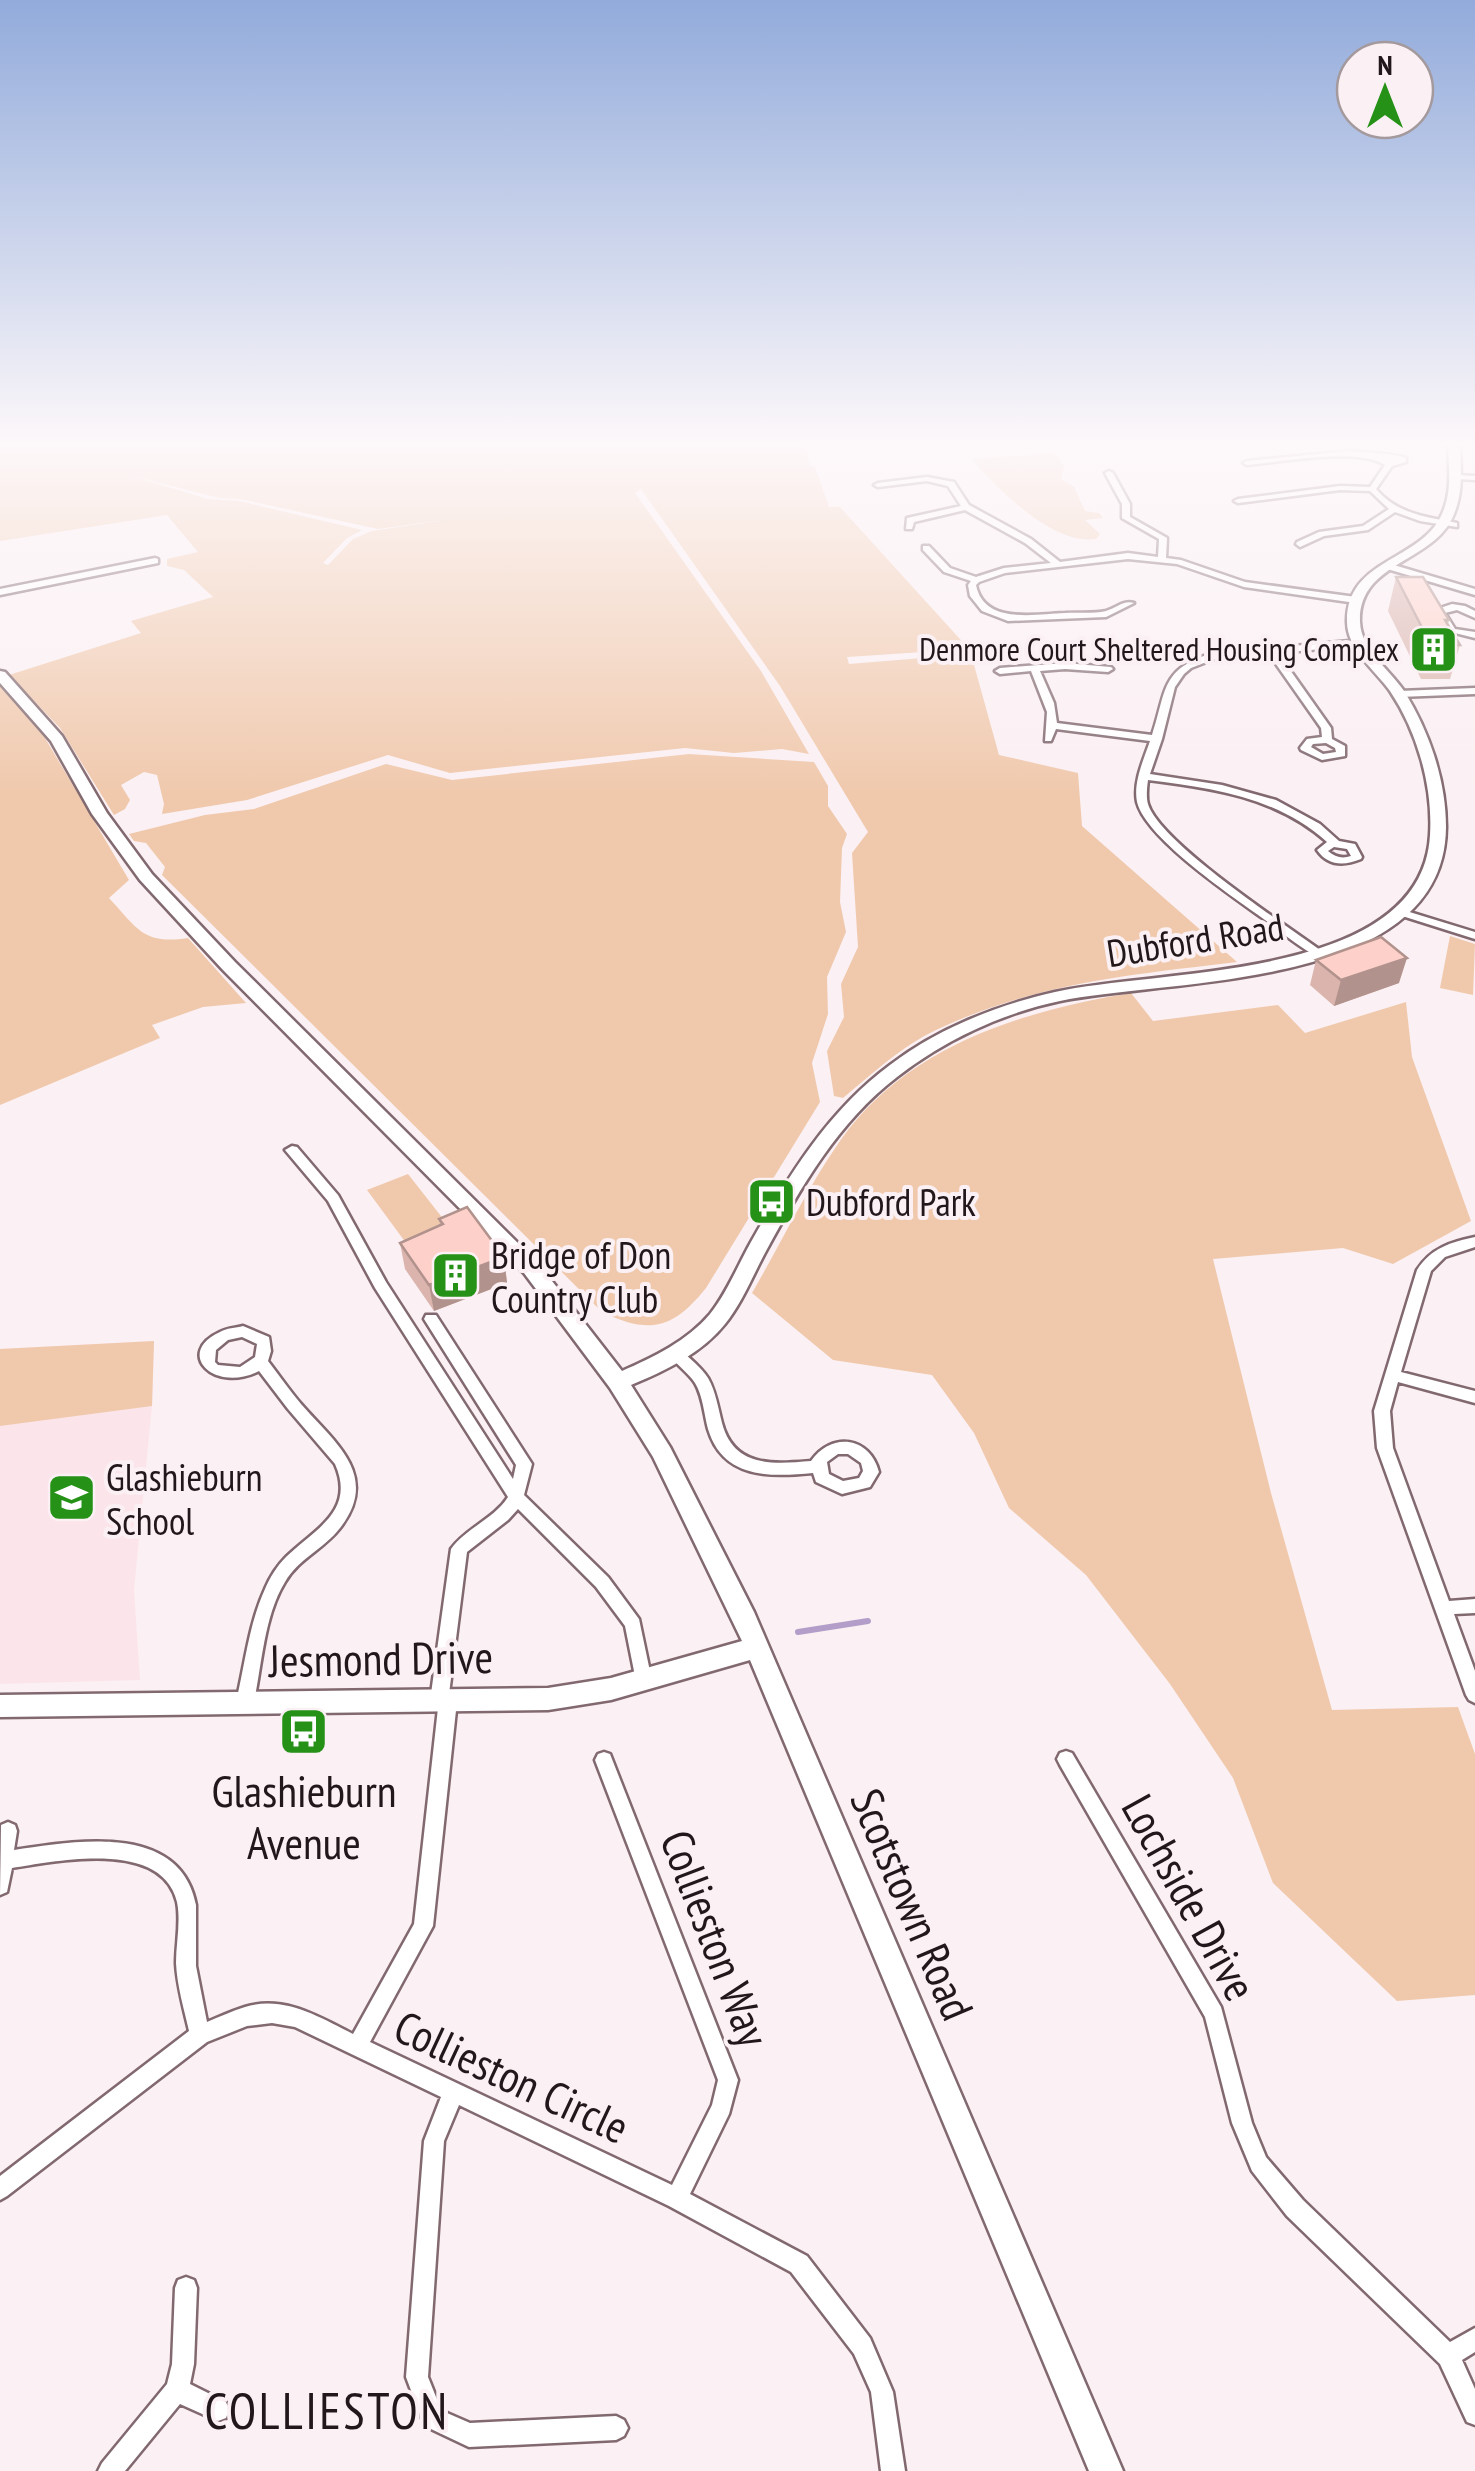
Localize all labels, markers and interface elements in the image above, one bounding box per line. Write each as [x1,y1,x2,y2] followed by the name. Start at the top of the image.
[1335,40,1435,140] north arrow
[1377,46,1393,83] text: N
[1408,623,1460,675] building icon: Denmore Court Sheltered Housing Complex
[919,628,1399,670] place label: Denmore Court Sheltered Housing Complex
[1103,901,1287,977] street label: Dubford Road
[745,1175,797,1227] bus stop icon: Dubford Park
[806,1177,976,1226] place label: Dubford Park
[491,1230,671,1323] place label: Bridge of Don Country Club
[430,1250,482,1302] building icon: Bridge of Don Country Club
[106,1452,262,1545] place label: Glashieburn School
[45,1472,97,1524] school or university icon: Glashieburn School
[267,1627,493,1689] street label: Jesmond Drive
[278,1706,330,1758] bus stop icon: Glashieburn Avenue
[211,1761,397,1871] place label: Glashieburn Avenue
[838,1780,988,2028] street label: Scotstown Road
[1110,1784,1270,2010] street label: Lochside Drive
[648,1822,784,2054] street label: Collieston Way
[386,1996,638,2156] street label: Collieston Circle
[204,2378,450,2443] district label: COLLIESTON

